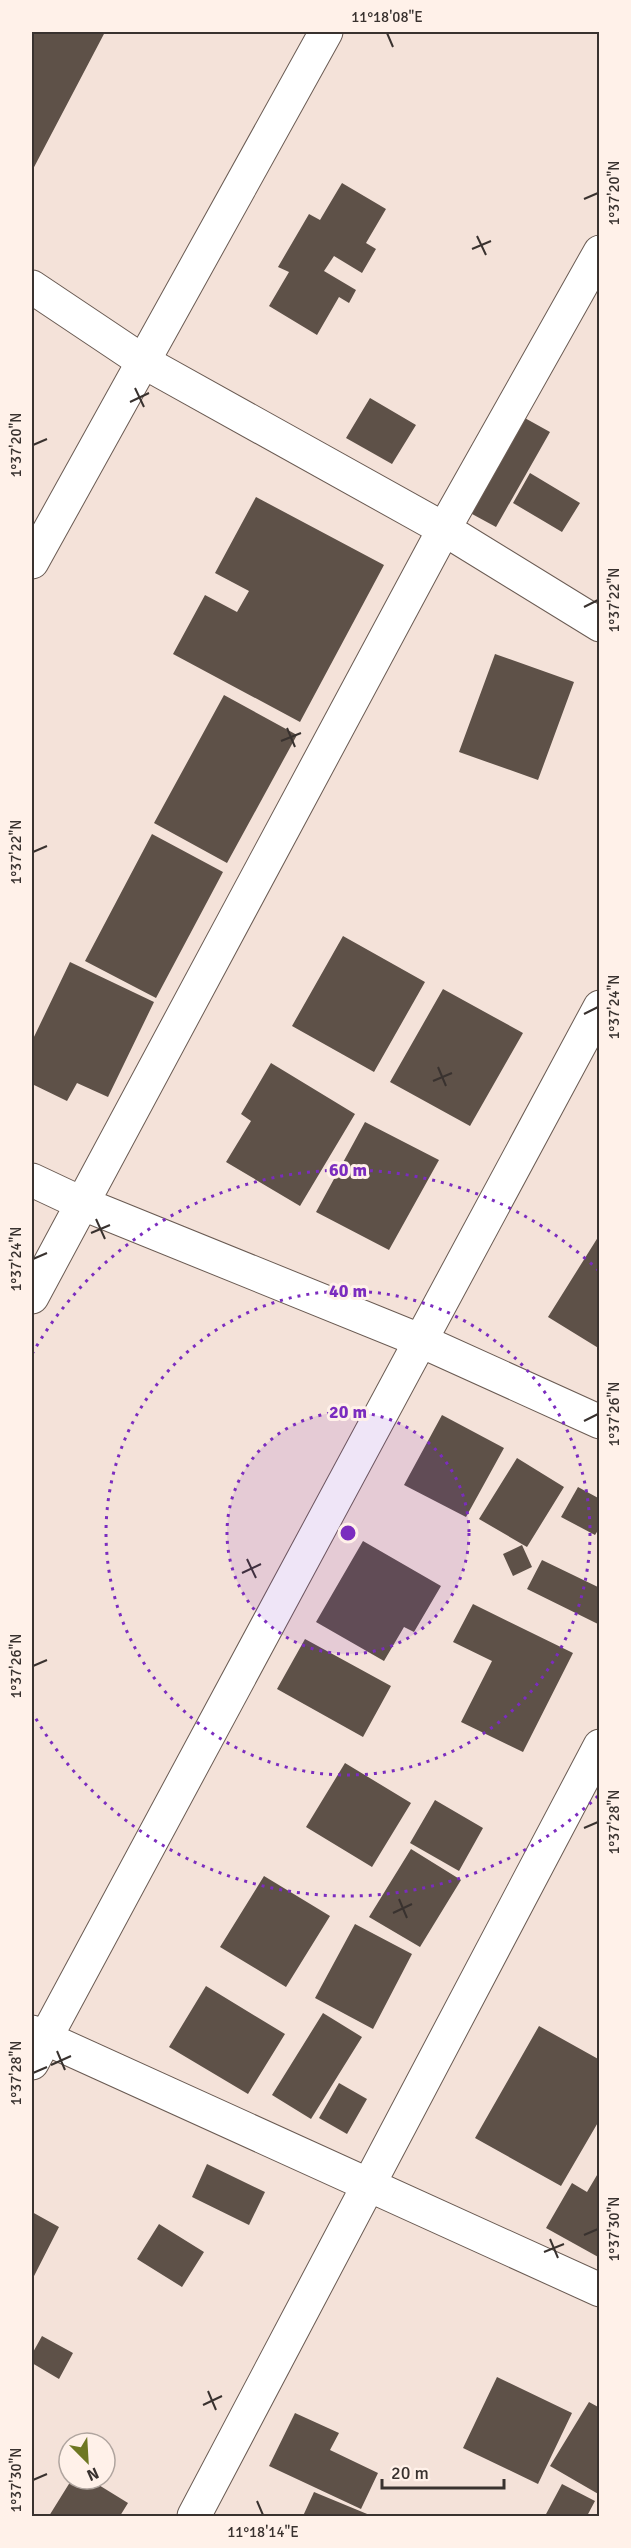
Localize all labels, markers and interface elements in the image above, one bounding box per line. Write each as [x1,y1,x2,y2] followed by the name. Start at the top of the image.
[351,8,423,26] text: 11°18'08"E
[605,160,623,226] text: 1°37'20"N
[7,412,25,478] text: 1°37'20"N
[605,567,623,633] text: 1°37'22"N
[7,819,25,885] text: 1°37'22"N
[605,974,623,1040] text: 1°37'24"N
[329,1159,367,1181] text: 60 m
[7,1226,25,1292] text: 1°37'24"N
[329,1280,367,1302] text: 40 m
[605,1381,623,1447] text: 1°37'26"N
[329,1401,367,1423] text: 20 m
[338,1523,358,1543] centre of rings
[7,1633,25,1699] text: 1°37'26"N
[605,1789,623,1855] text: 1°37'28"N
[7,2040,25,2106] text: 1°37'28"N
[605,2196,623,2262] text: 1°37'30"N
[57,2431,117,2491] north arrow
[7,2447,25,2513] text: 1°37'30"N
[382,2452,504,2490] scale bar
[84,2462,102,2485] text: N
[391,2462,429,2484] text: 20 m
[227,2523,299,2541] text: 11°18'14"E

